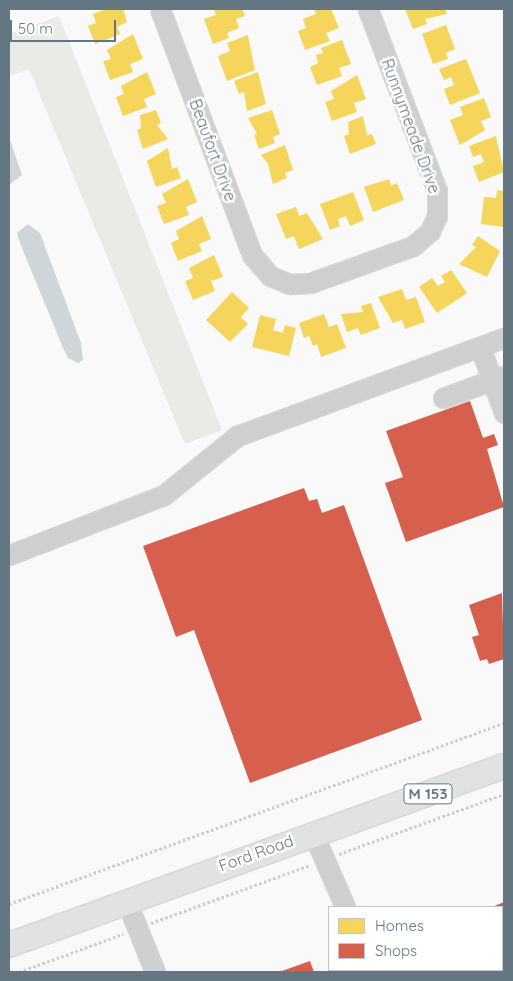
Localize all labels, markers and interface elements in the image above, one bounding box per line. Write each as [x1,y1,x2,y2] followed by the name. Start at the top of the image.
[12,10,119,42] scale bar
[18,19,53,38] text: 50 m
[378,56,444,196] street label: Runnymeade Drive
[186,96,240,204] street label: Beaufort Drive
[403,782,453,806] road number: M 153
[216,831,296,875] street label: Ford Road
[328,906,503,971] legend
[375,916,424,935] text: Homes
[375,941,417,960] text: Shops

